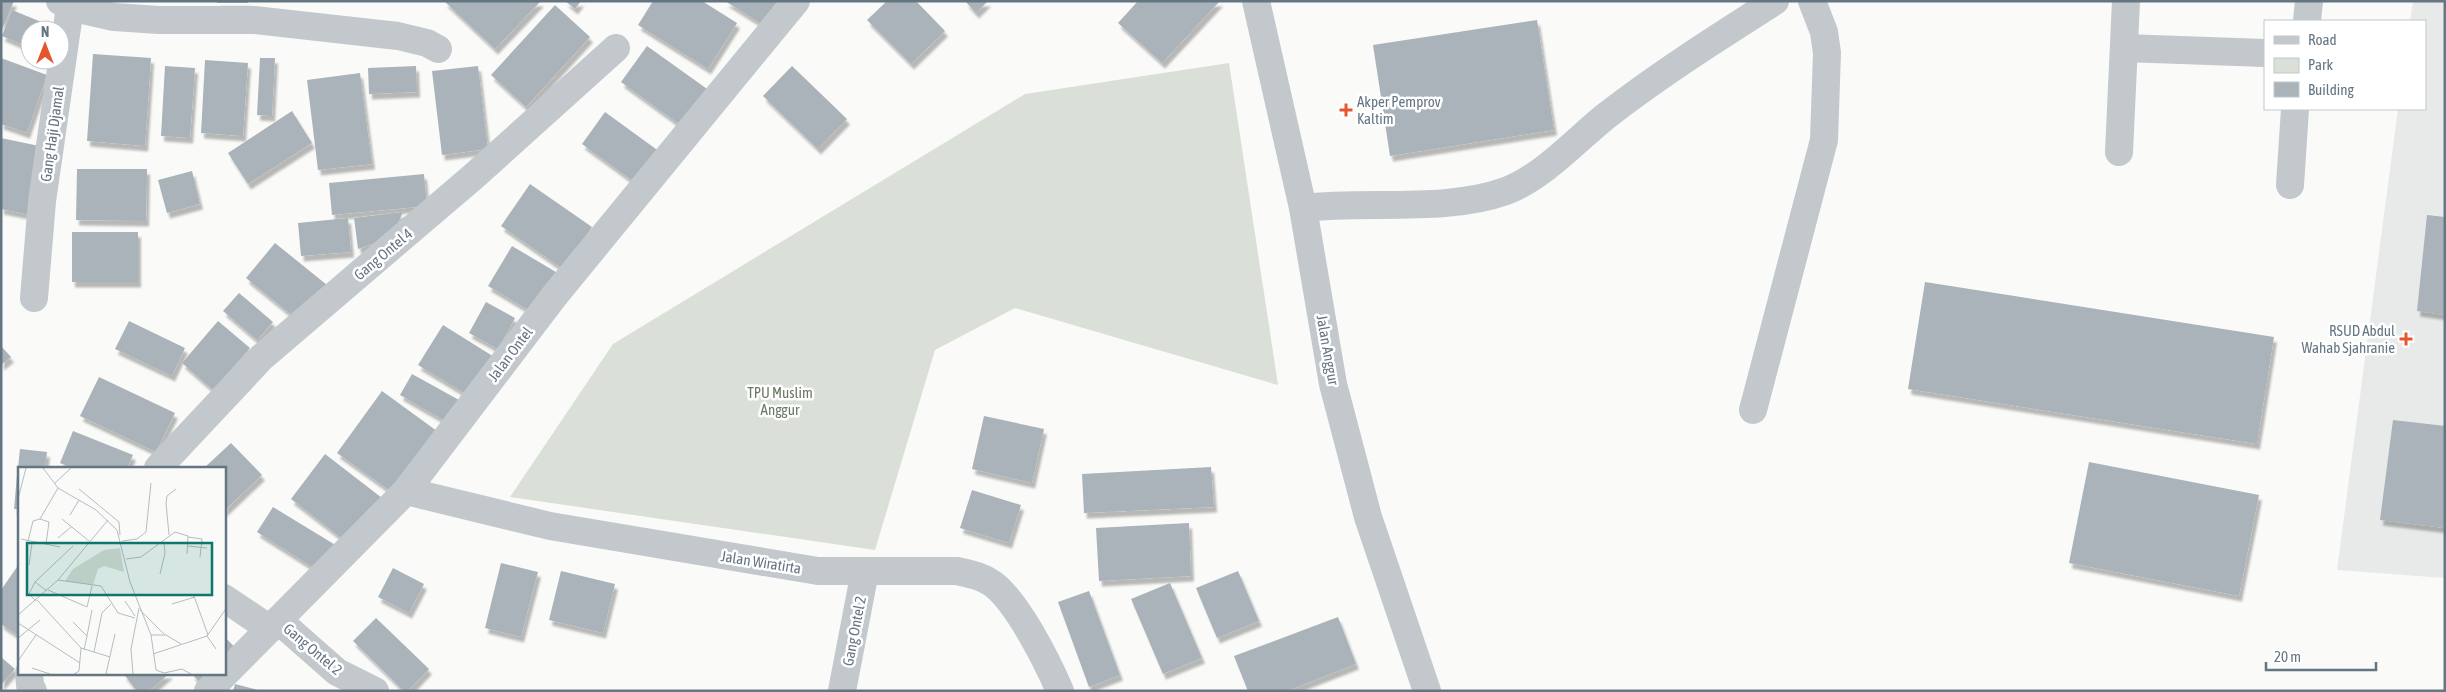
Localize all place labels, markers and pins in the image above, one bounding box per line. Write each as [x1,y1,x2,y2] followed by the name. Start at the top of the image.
[1357,93,1441,127] place label: Akper Pemprov Kaltim
[1339,103,1353,117] marker: Akper Pemprov Kaltim
[2302,322,2395,356] place label: RSUD Abdul Wahab Sjahranie
[2399,332,2413,346] marker: RSUD Abdul Wahab Sjahranie

